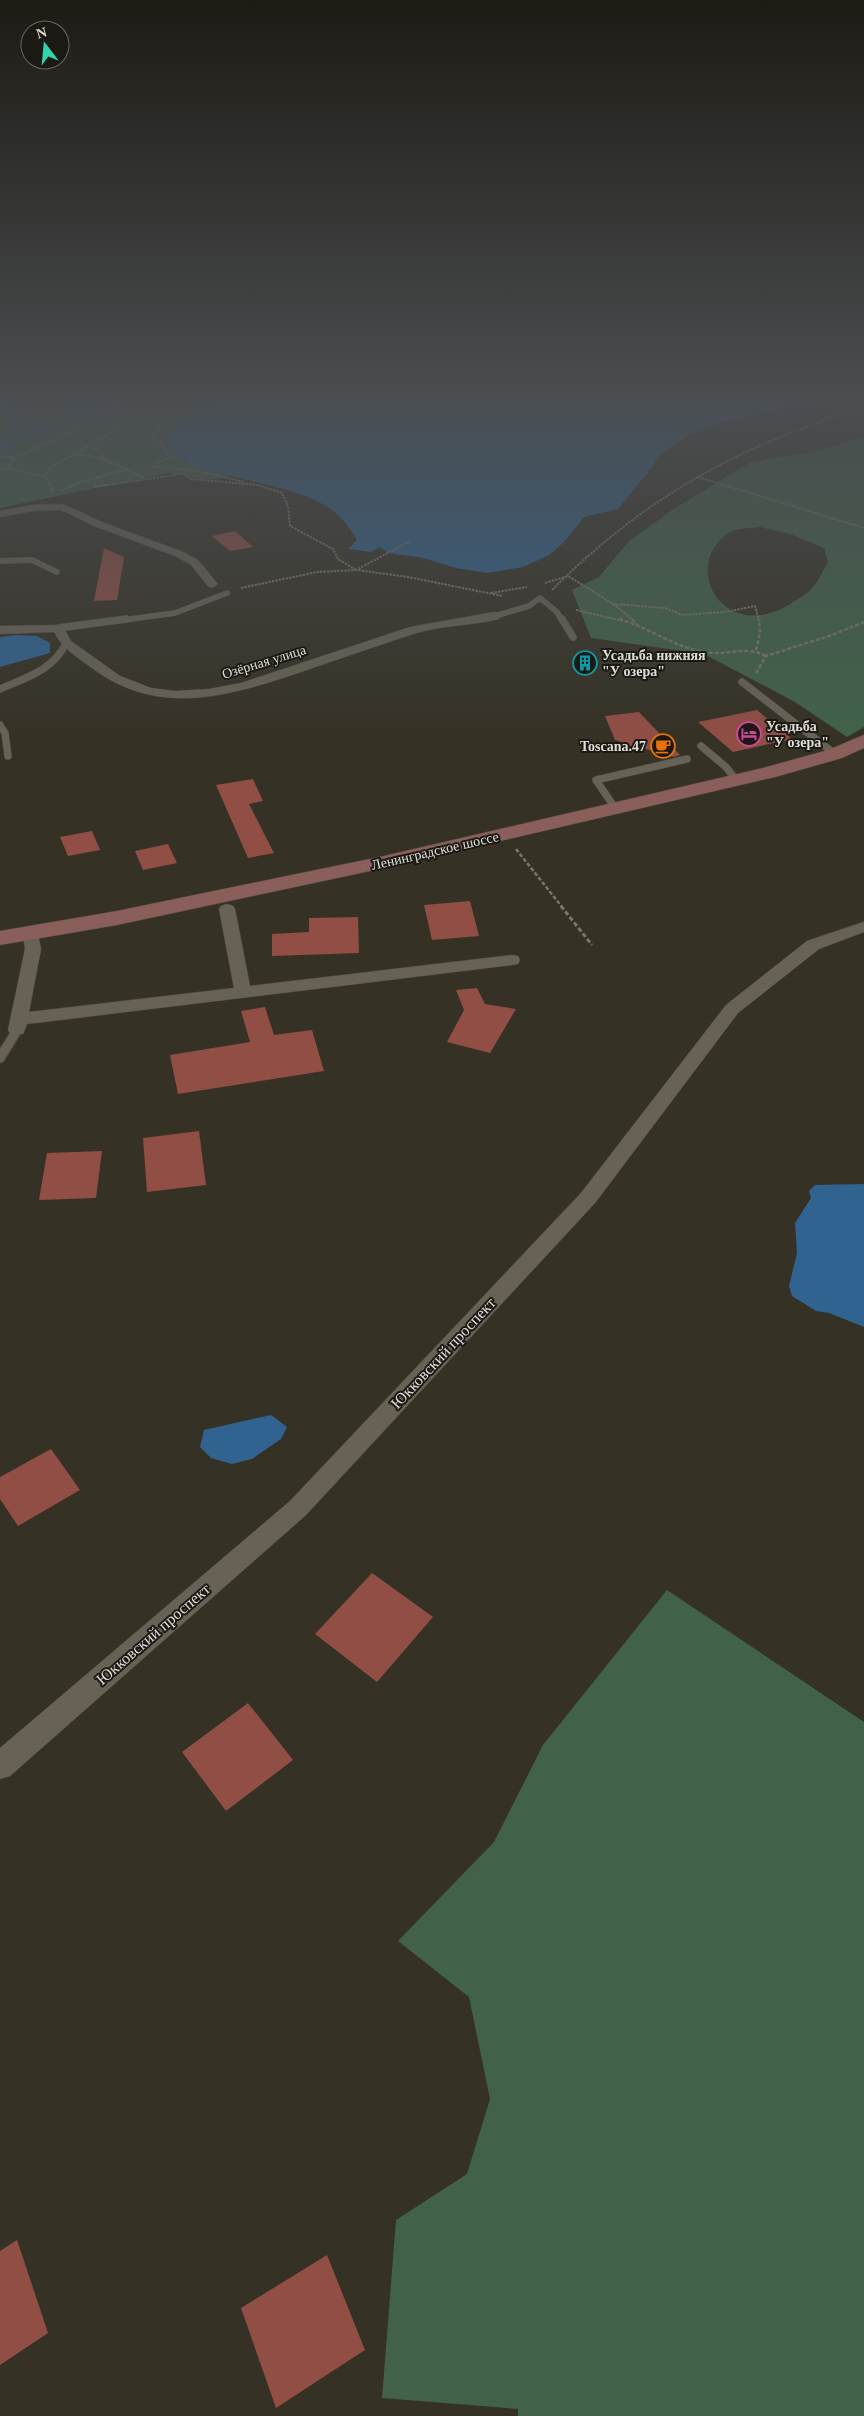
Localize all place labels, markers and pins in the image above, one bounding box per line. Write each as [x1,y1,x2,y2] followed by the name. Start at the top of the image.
[602,648,706,679] place label: Усадьба нижняя "У озера"
[572,650,598,676] building icon: Усадьба нижняя "У озера"
[766,719,829,750] place label: Усадьба "У озера"
[736,721,762,747] hotel icon: Усадьба "У озера"
[650,733,676,759] cafe icon: Toscana.47
[580,739,646,754] place label: Toscana.47

